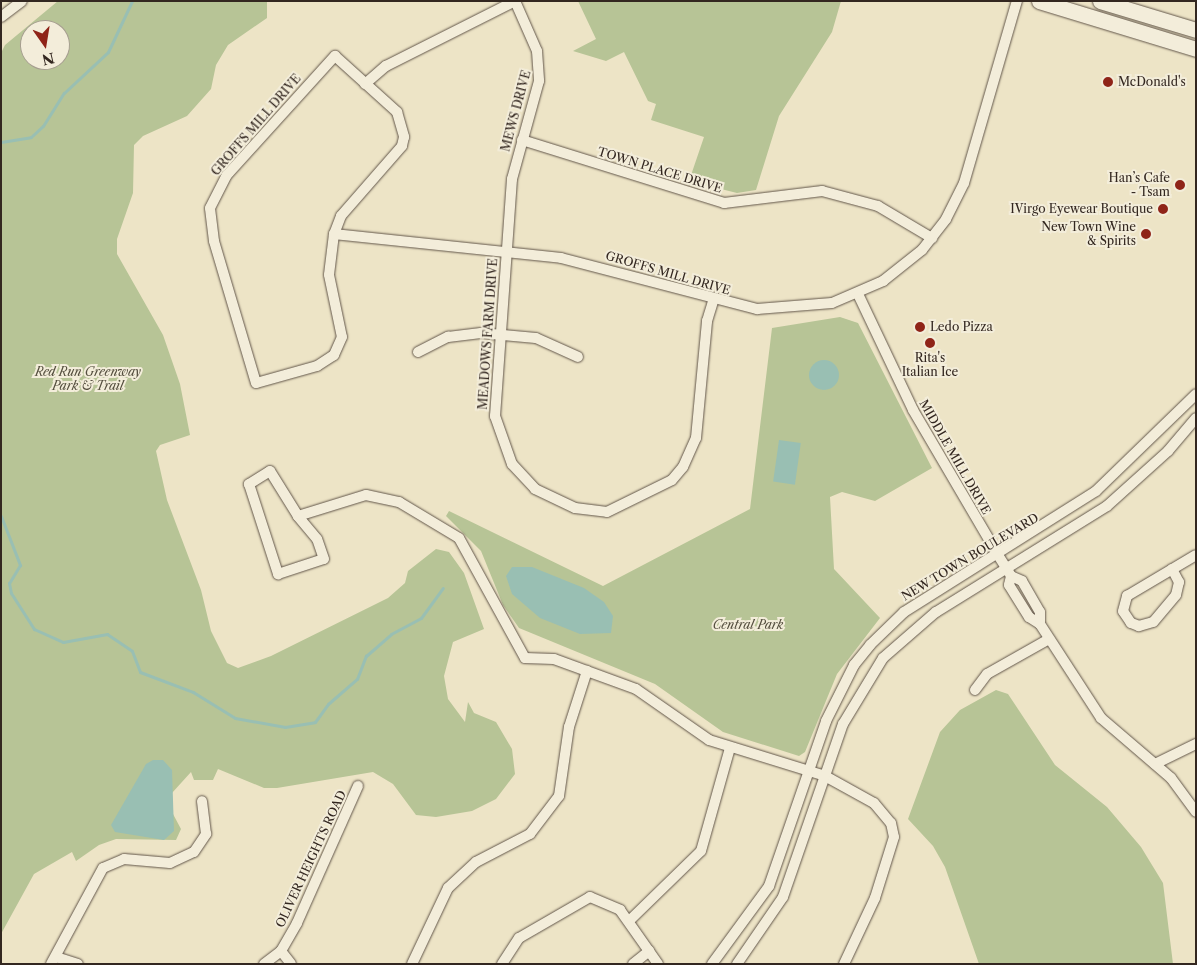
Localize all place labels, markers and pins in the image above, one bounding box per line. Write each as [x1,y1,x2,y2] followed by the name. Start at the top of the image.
[1118,75,1186,89] place label: McDonald's
[1102,76,1114,88] marker: McDonald's
[1109,171,1170,199] place label: Han’s Cafe - Tsam
[1174,179,1186,191] marker: Han’s Cafe - Tsam
[1010,202,1153,216] place label: IVirgo Eyewear Boutique
[1157,203,1169,215] marker: IVirgo Eyewear Boutique
[1040,220,1136,248] place label: New Town Wine & Spirits
[1140,228,1152,240] marker: New Town Wine & Spirits
[930,320,993,334] place label: Ledo Pizza
[914,321,926,333] marker: Ledo Pizza
[924,337,936,349] marker: Rita's Italian Ice
[902,351,958,379] place label: Rita's Italian Ice

